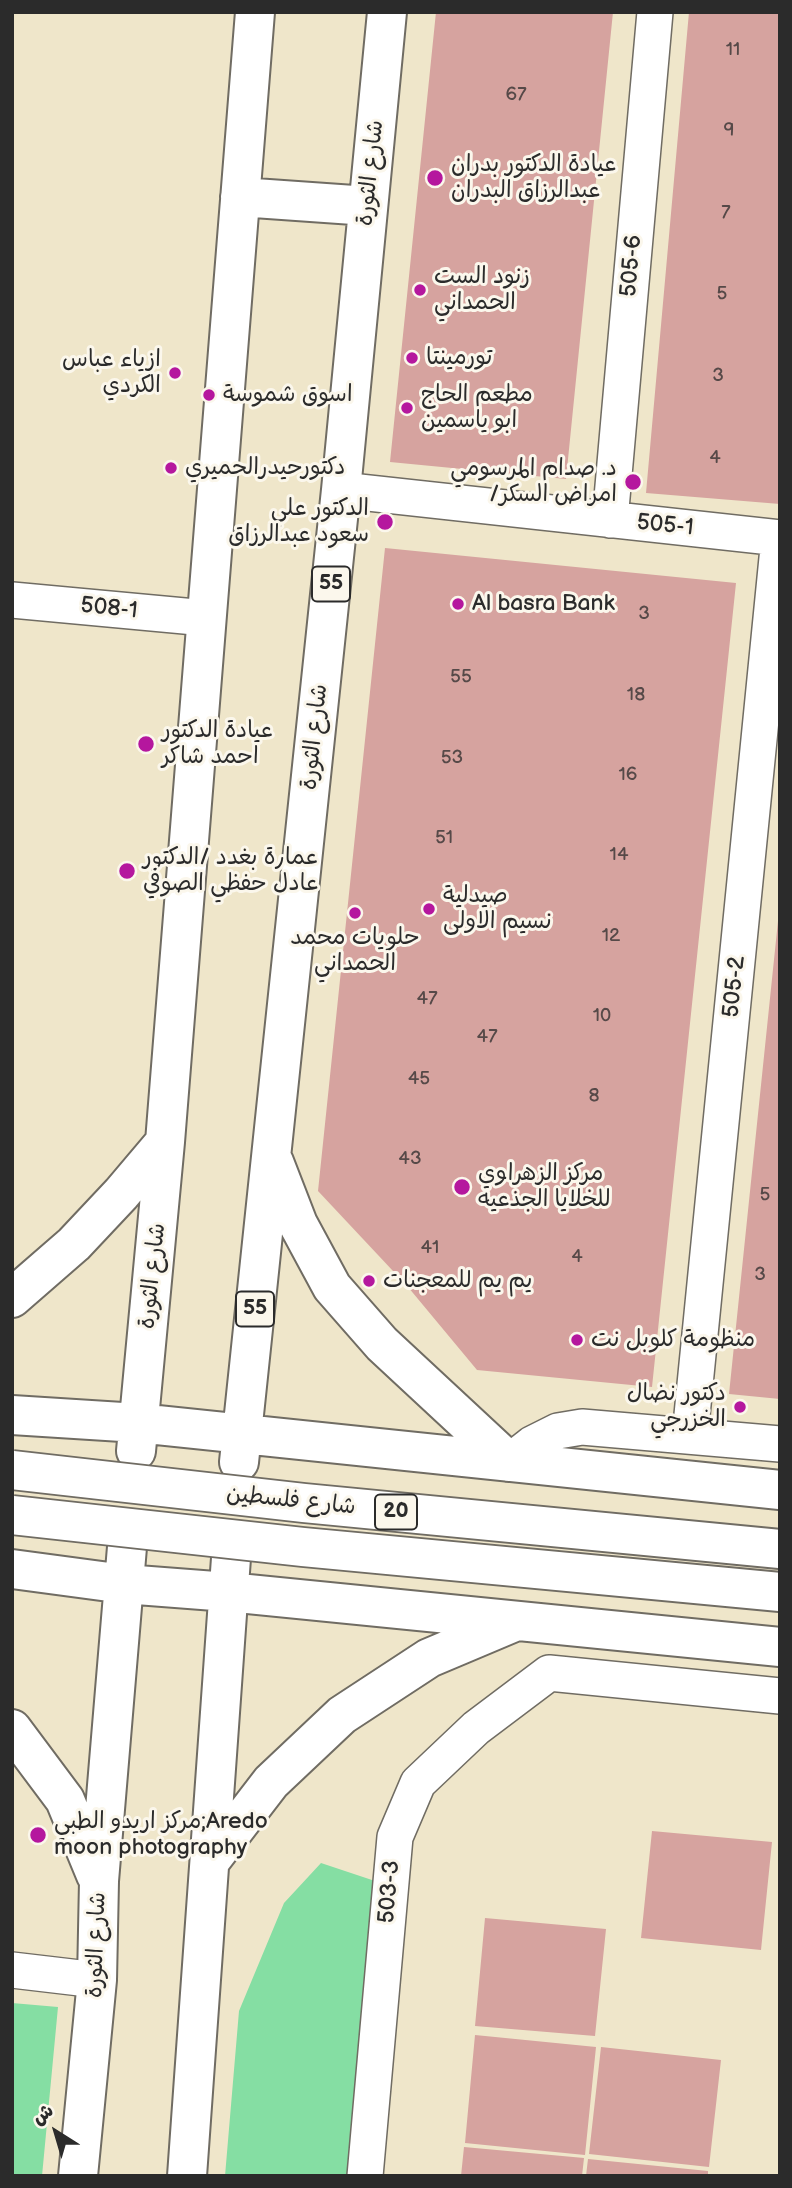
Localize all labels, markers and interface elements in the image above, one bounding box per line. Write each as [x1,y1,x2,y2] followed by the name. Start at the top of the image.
[726,39,740,61] house number: 11
[506,84,526,106] house number: 67
[352,119,390,227] street label: شارع الثورة
[724,120,734,142] house number: 9
[451,151,616,205] place label: عيادة الدكتور بدران عبدالرزاق البدران
[425,168,445,188] marker: عيادة الدكتور بدران عبدالرزاق البدران
[721,202,731,224] house number: 7
[616,234,648,298] street label: 505-6
[434,263,530,317] place label: زنود الست الحمداني
[412,282,428,298] marker: زنود الست الحمداني
[717,283,727,305] house number: 5
[426,344,492,372] place label: تورمينتا
[62,346,161,400] place label: ازياء عباس الكردي
[404,350,420,366] marker: تورمينتا
[167,365,183,381] marker: ازياء عباس الكردي
[712,365,724,387] house number: 3
[223,381,353,409] place label: اسوق شموسة
[421,381,533,435] place label: مطعم الحاج ابو ياسمين
[201,387,217,403] marker: اسوق شموسة
[399,400,415,416] marker: مطعم الحاج ابو ياسمين
[709,447,721,469] house number: 4
[185,454,345,482] place label: دكتورحيدرالحميري
[450,455,617,509] place label: د. صدام المرسومي /امراض السكر
[163,460,179,476] marker: دكتورحيدرالحميري
[623,472,643,492] marker: د. صدام المرسومي /امراض السكر
[228,495,369,549] place label: الدكتور علي سعود عبدالرزاق
[635,509,695,543] street label: 505-1
[375,512,395,532] marker: الدكتور علي سعود عبدالرزاق
[312,566,350,602] road number: 55
[472,590,615,618] place label: Al basra Bank
[79,592,139,626] street label: 508-1
[450,596,466,612] marker: Al basra Bank
[638,603,650,625] house number: 3
[450,666,472,688] house number: 55
[296,683,334,791] street label: شارع الثورة
[627,684,645,706] house number: 18
[162,717,273,771] place label: عيادة الدكتور احمد شاكر
[136,734,156,754] marker: عيادة الدكتور احمد شاكر
[441,747,463,769] house number: 53
[619,764,637,786] house number: 16
[435,827,453,849] house number: 51
[143,844,320,898] place label: عمارة بغدد /الدكتور عادل حفظي الصوفي
[610,844,628,866] house number: 14
[117,861,137,881] marker: عمارة بغدد /الدكتور عادل حفظي الصوفي
[443,882,552,936] place label: صيدلية نسيم الاولى
[421,901,437,917] marker: صيدلية نسيم الاولى
[347,905,363,921] marker: حلويات محمد الحمداني
[290,924,420,978] place label: حلويات محمد الحمداني
[602,925,620,947] house number: 12
[718,955,752,1019] street label: 505-2
[417,988,437,1010] house number: 47
[593,1005,611,1027] house number: 10
[477,1026,497,1048] house number: 47
[408,1068,430,1090] house number: 45
[588,1085,600,1107] house number: 8
[398,1148,422,1170] house number: 43
[478,1160,611,1214] place label: مركز الزهراوي للخلايا الجذعيه
[452,1177,472,1197] marker: مركز الزهراوي للخلايا الجذعيه
[760,1184,770,1206] house number: 5
[134,1222,172,1330] street label: شارع الثورة
[421,1237,439,1259] house number: 41
[571,1246,583,1268] house number: 4
[754,1264,766,1286] house number: 3
[383,1267,533,1295] place label: يم يم للمعجنات
[361,1273,377,1289] marker: يم يم للمعجنات
[236,1292,274,1326] road number: 55
[591,1326,755,1354] place label: منظومة كلوبل نت
[569,1332,585,1348] marker: منظومة كلوبل نت
[627,1380,726,1434] place label: دكتور نضال الخزرجي
[732,1399,748,1415] marker: دكتور نضال الخزرجي
[225,1480,357,1522] street label: شارع فلسطين
[375,1494,417,1530] road number: 20
[54,1808,268,1862] place label: مركز اريدو الطبي;Aredo moon photography
[28,1825,48,1845] marker: مركز اريدو الطبي;Aredo moon photography
[373,1859,407,1925] street label: 503-3
[81,1891,113,1999] street label: شارع الثورة
[21,2097,91,2167] north arrow
[28,2099,58,2130] text: ش

